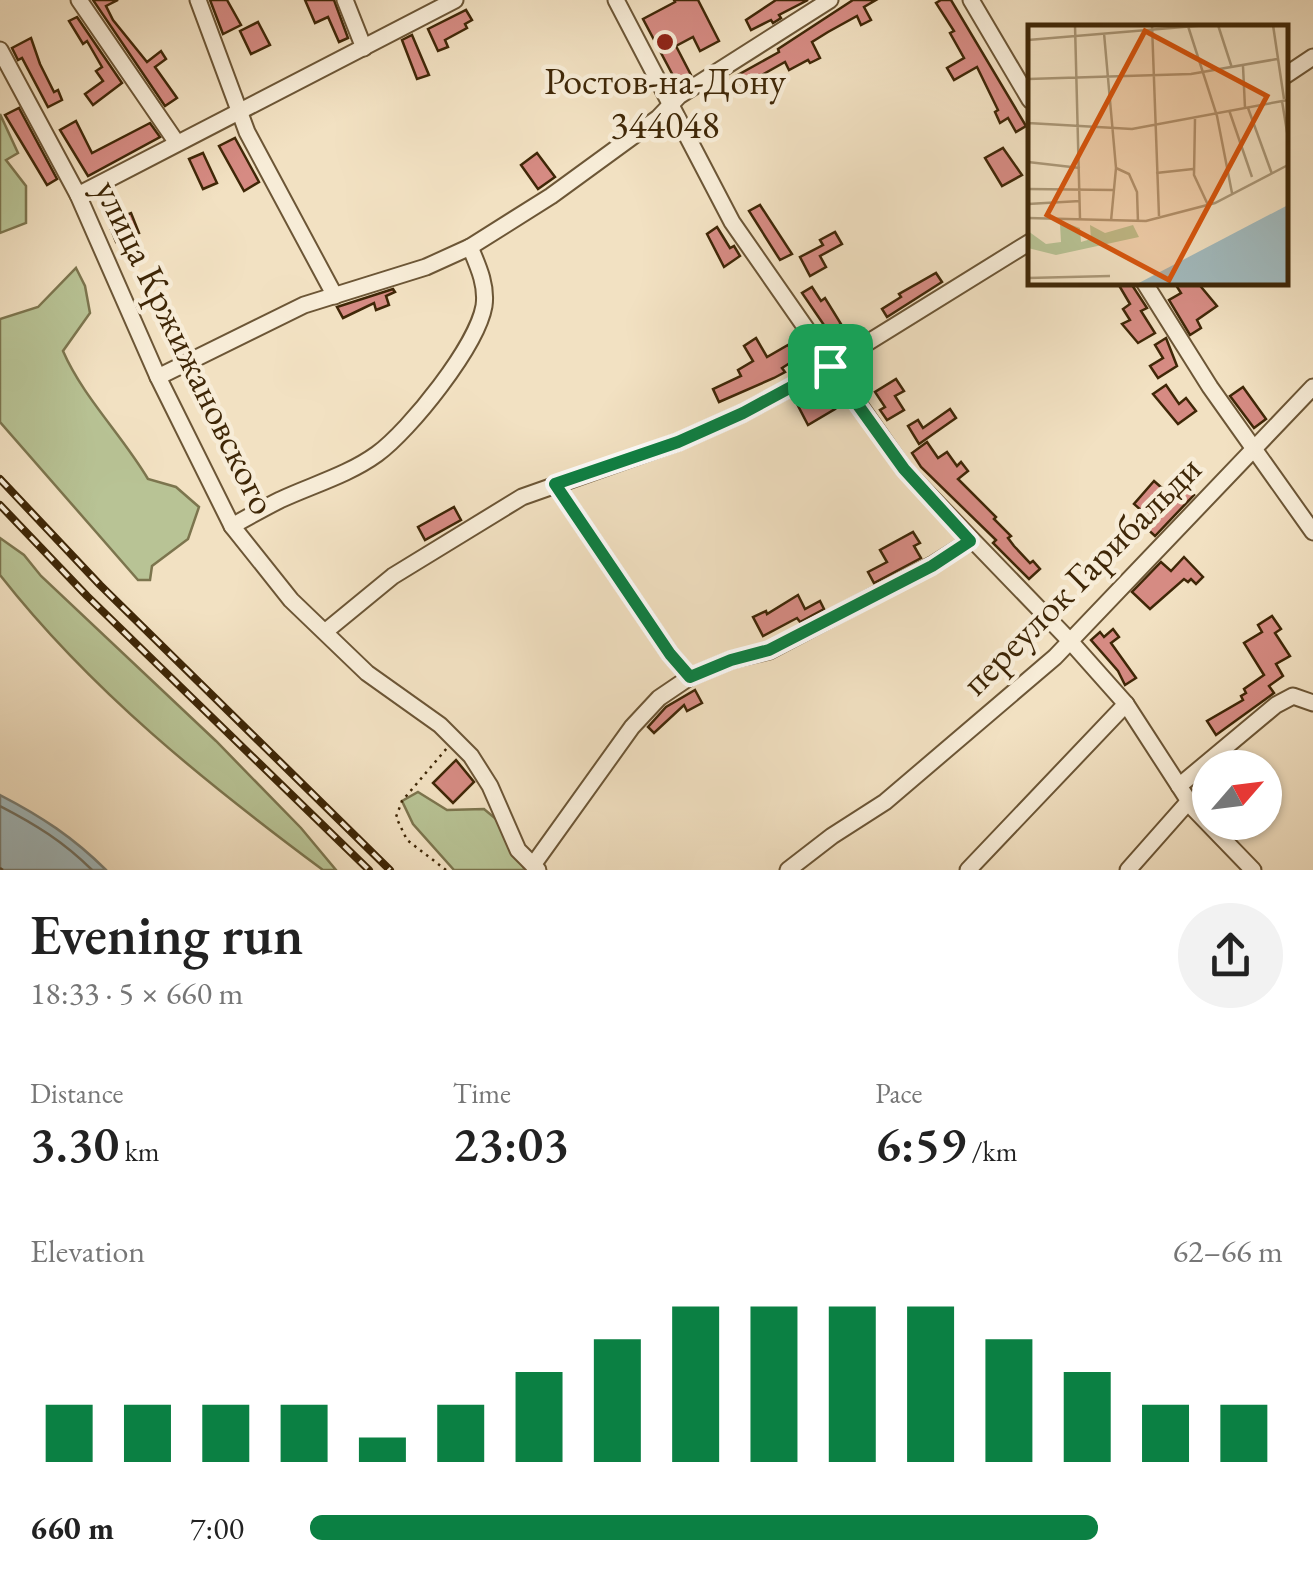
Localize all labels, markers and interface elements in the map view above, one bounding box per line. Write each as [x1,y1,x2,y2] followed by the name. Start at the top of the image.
[1028,25,1288,285] inset map
[654,31,676,53] marker: Ростов-на-Дону 344048
[544,56,786,149] place label: Ростов-на-Дону 344048
[84,171,289,522] street label: улица Кржижановского
[788,324,873,409] pin
[803,339,858,394] icon: arrive
[950,444,1211,705] street label: переулок Гарибальди
[1192,750,1282,840] north arrow
[1192,750,1282,840] map controls
[30,899,303,970] text: Evening run
[1178,903,1283,1008] button: share
[30,972,243,1014] text: 18:33 · 5 × 660 m
[30,1075,124,1111] text: Distance
[453,1075,511,1111] text: Time
[875,1075,922,1111] text: Pace
[30,1111,119,1176] text: 3.30
[453,1111,569,1176] text: 23:03
[875,1111,966,1176] text: 6:59
[119,1133,160,1169] text: km
[966,1133,1018,1169] text: /km
[30,1230,145,1272] text: Elevation
[1173,1230,1283,1272] text: 62–66 m
[30,1507,114,1549] text: 660 m
[190,1507,244,1549] text: 7:00

